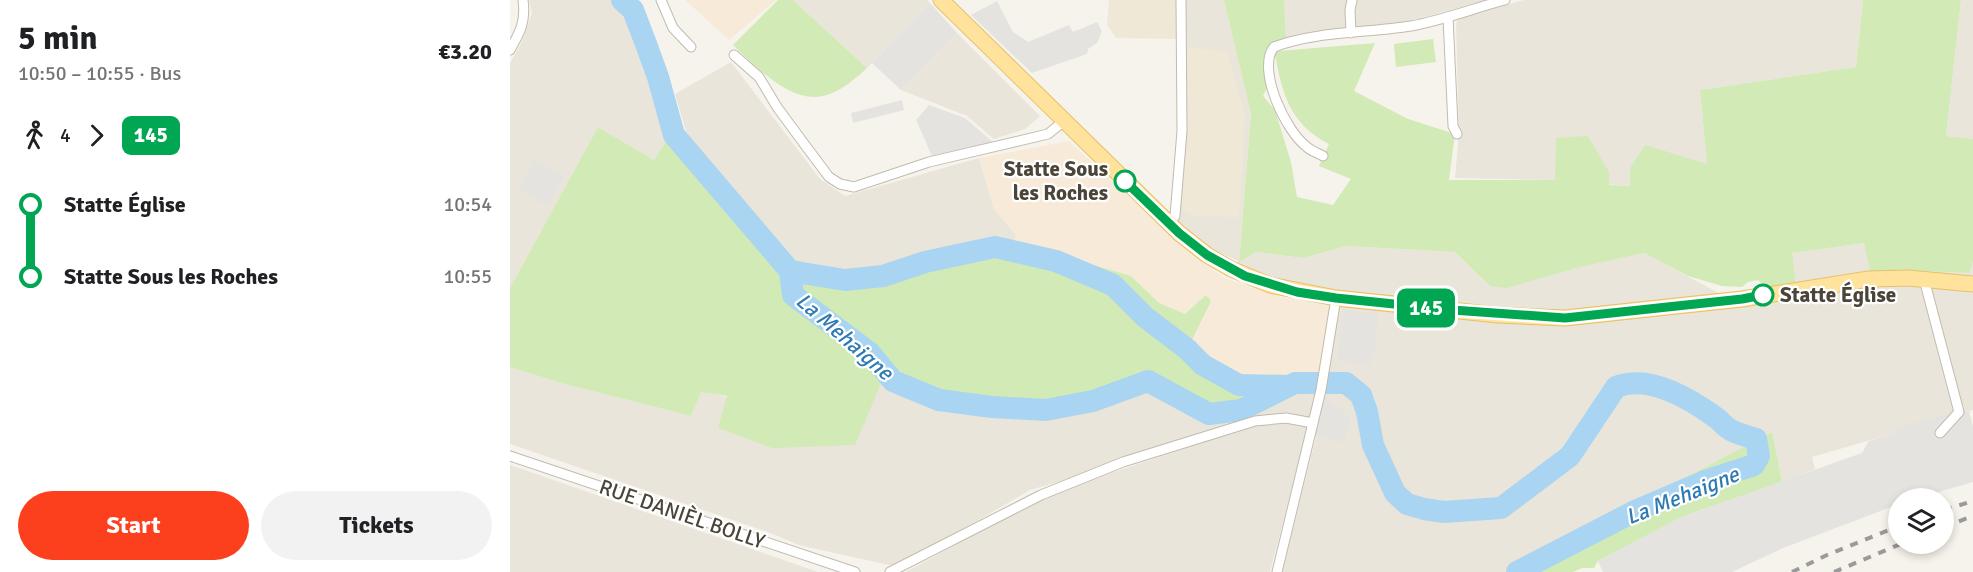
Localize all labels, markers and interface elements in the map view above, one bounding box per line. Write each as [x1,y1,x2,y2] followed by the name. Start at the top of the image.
[18,18,98,59] text: 5 min
[438,38,492,65] text: €3.20
[18,61,181,86] text: 10:50 – 10:55 · Bus
[18,119,51,152] icon: walk
[80,119,113,152] icon: forward
[134,122,168,148] text: 145
[60,123,71,148] text: 4
[1004,156,1108,206] place label: Statte Sous les Roches
[1114,170,1136,192] marker: Statte Sous les Roches
[64,191,186,218] text: Statte Église
[443,192,492,217] text: 10:54
[64,263,278,290] text: Statte Sous les Roches
[443,264,492,289] text: 10:55
[1780,281,1896,308] place label: Statte Église
[1752,284,1774,306] marker: Statte Église
[791,287,899,387] water label: La Mehaigne
[1392,288,1460,328] line badge: 145
[1409,295,1443,321] text: 145
[1622,460,1744,530] water label: La Mehaigne
[596,474,769,555] street label: RUE DANIÈL BOLLY
[1888,488,1954,554] map controls
[1888,488,1954,554] button: layers
[18,491,249,560] button: Start
[261,491,492,560] button: Tickets

